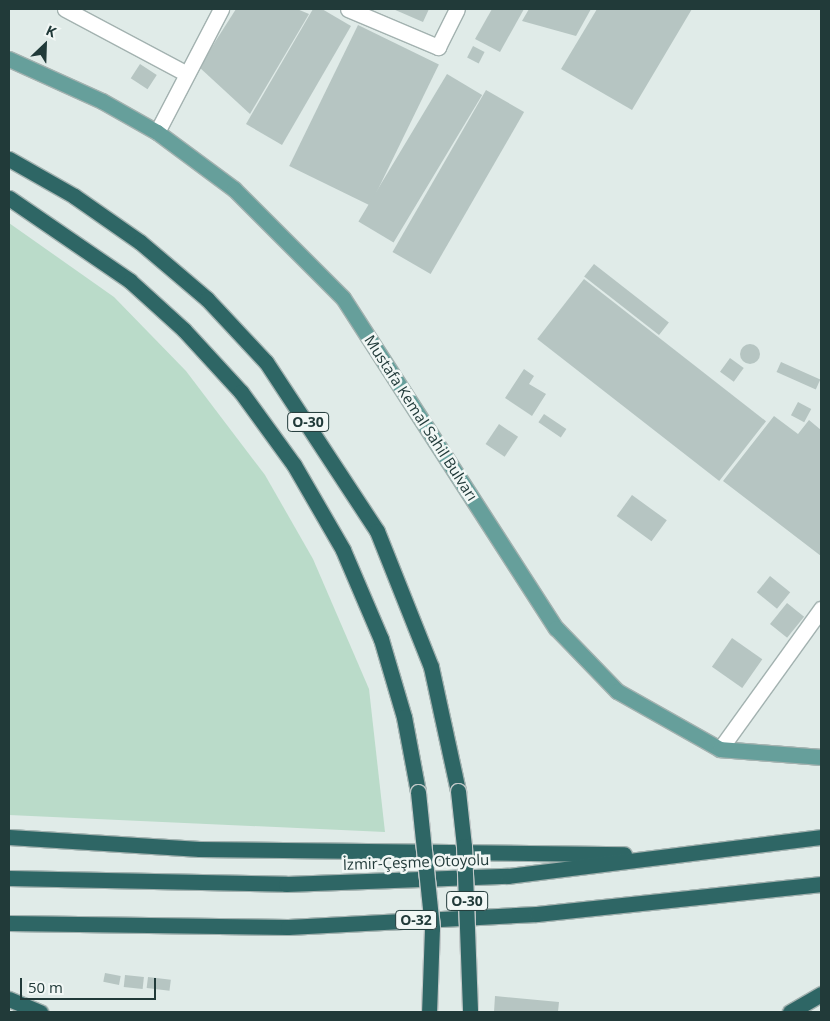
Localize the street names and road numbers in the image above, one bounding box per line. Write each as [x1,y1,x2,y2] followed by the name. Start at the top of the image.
[361,332,481,504] street label: Mustafa Kemal Sahil Bulvarı
[287,411,329,434] road number: O-30
[342,850,490,874] street label: İzmir-Çeşme Otoyolu
[446,889,488,912] road number: O-30
[395,908,437,932] road number: O-32

